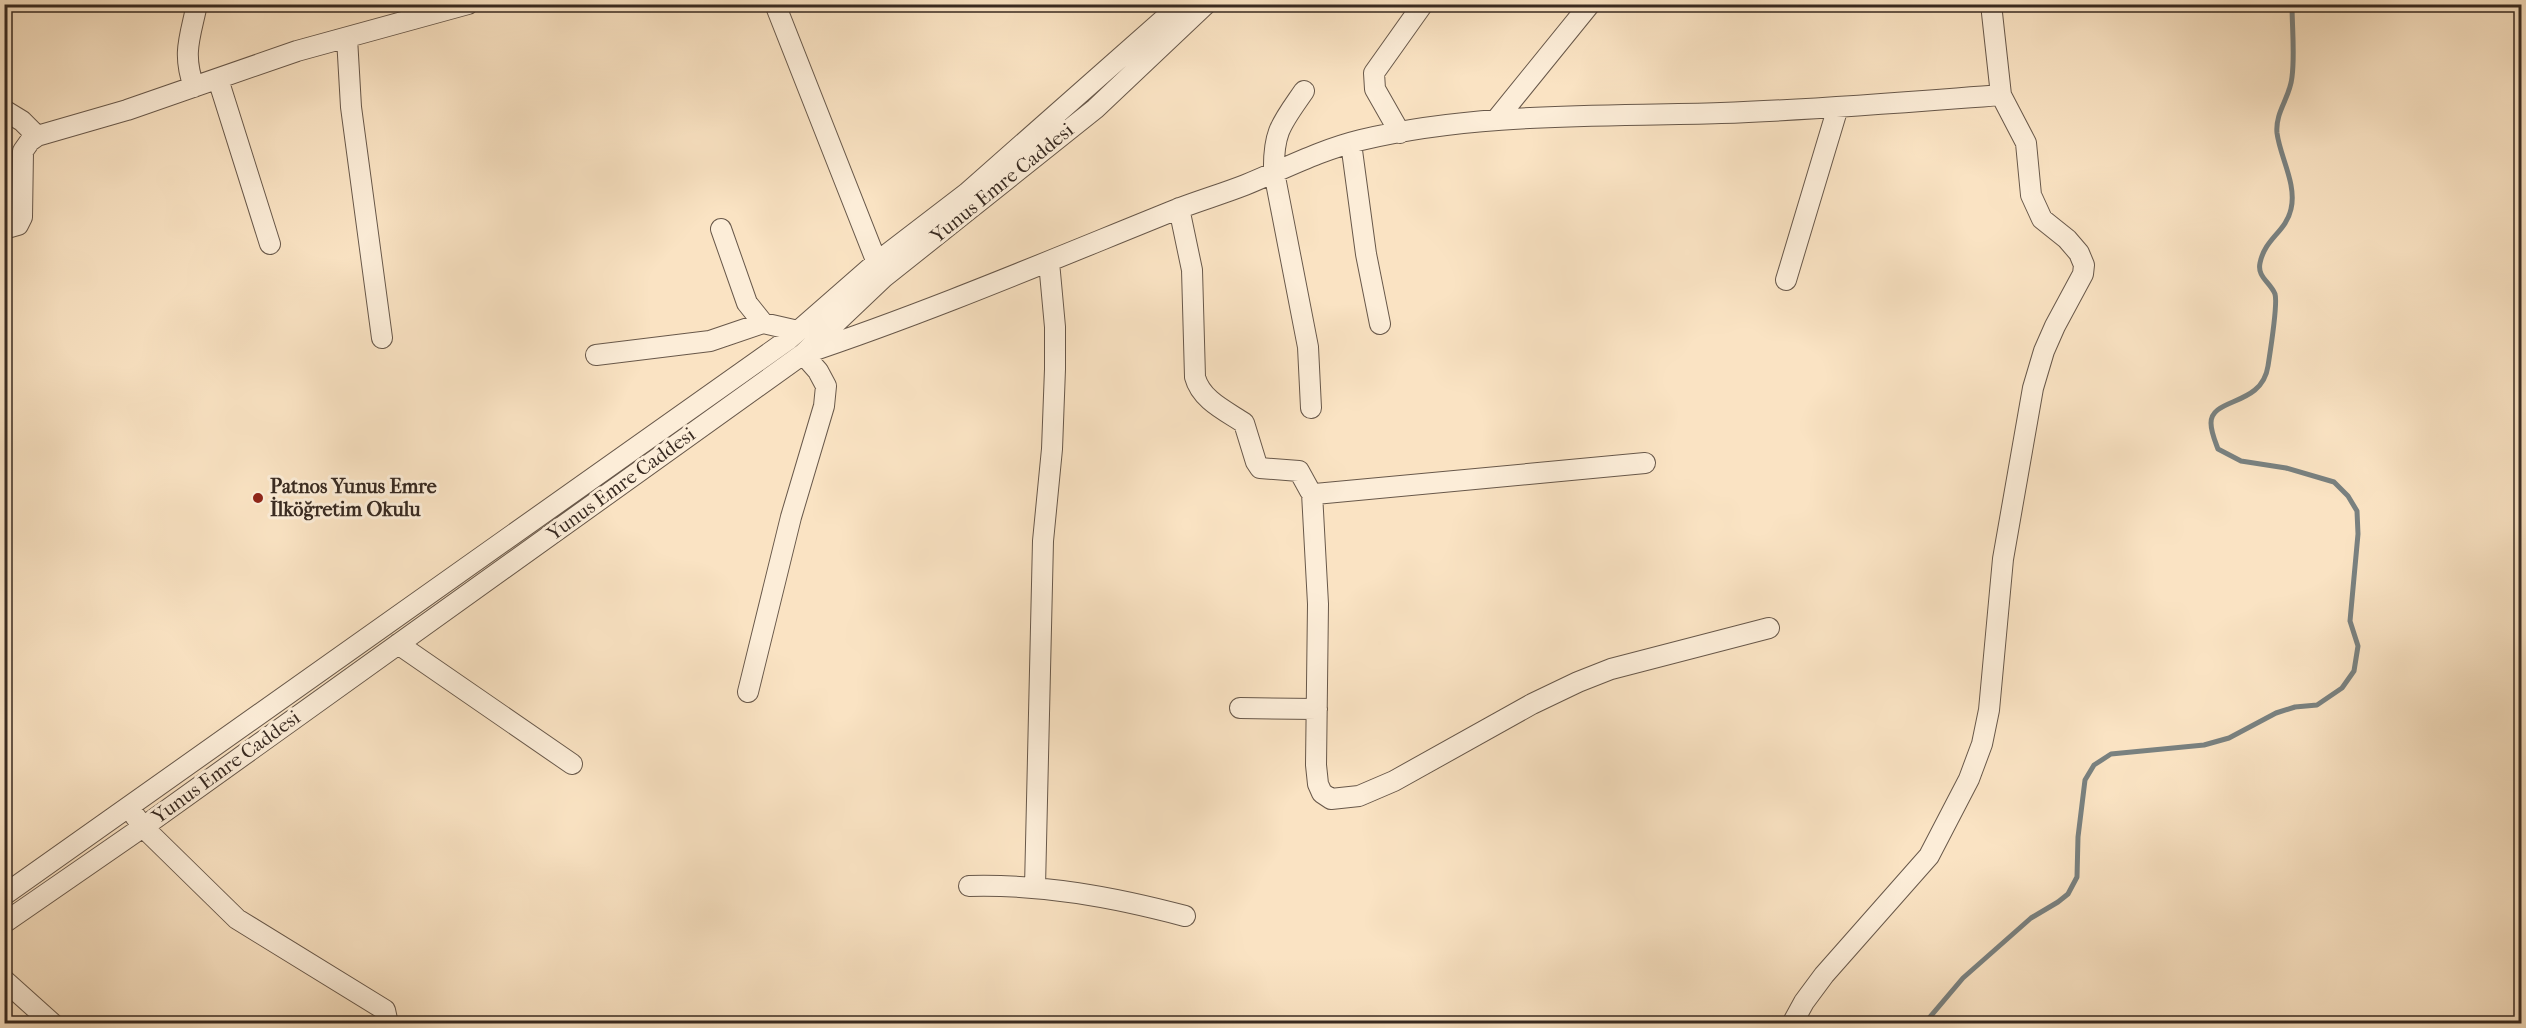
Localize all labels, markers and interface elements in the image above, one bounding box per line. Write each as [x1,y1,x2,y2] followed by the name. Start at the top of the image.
[925,118,1078,248] street label: Yunus Emre Caddesi
[542,423,699,546] street label: Yunus Emre Caddesi
[270,475,437,521] place label: Patnos Yunus Emre İlköğretim Okulu
[251,491,265,505] marker: Patnos Yunus Emre İlköğretim Okulu
[147,706,304,829] street label: Yunus Emre Caddesi

